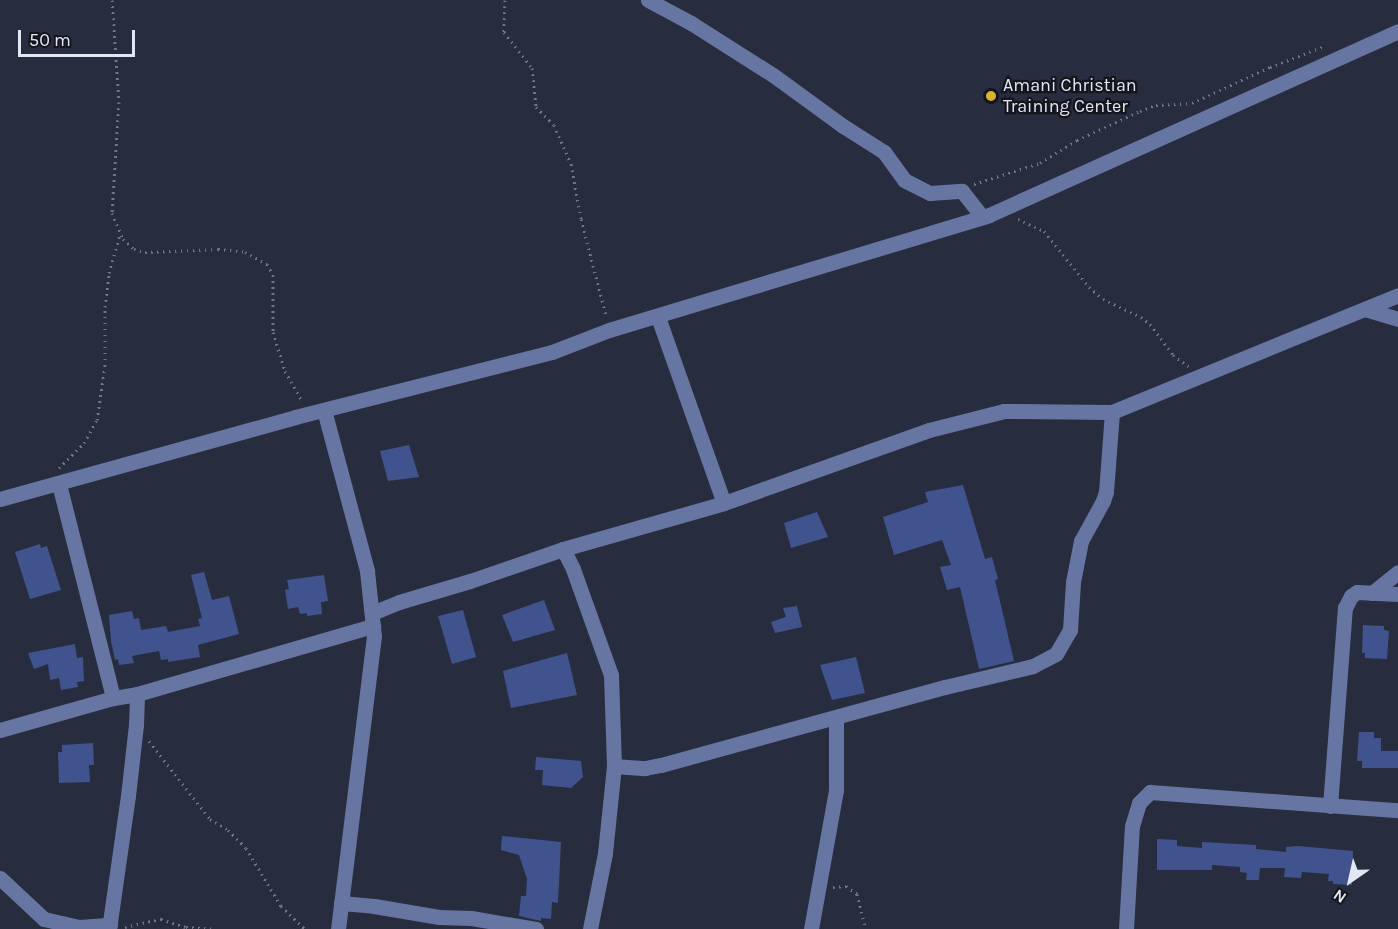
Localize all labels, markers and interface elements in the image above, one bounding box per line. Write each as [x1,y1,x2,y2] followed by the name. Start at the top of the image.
[21,18,138,56] scale bar
[29,29,71,51] text: 50 m
[1003,75,1137,118] place label: Amani Christian Training Center
[984,89,998,103] marker: Amani Christian Training Center
[1320,851,1380,911] north arrow
[1330,885,1350,907] text: N

